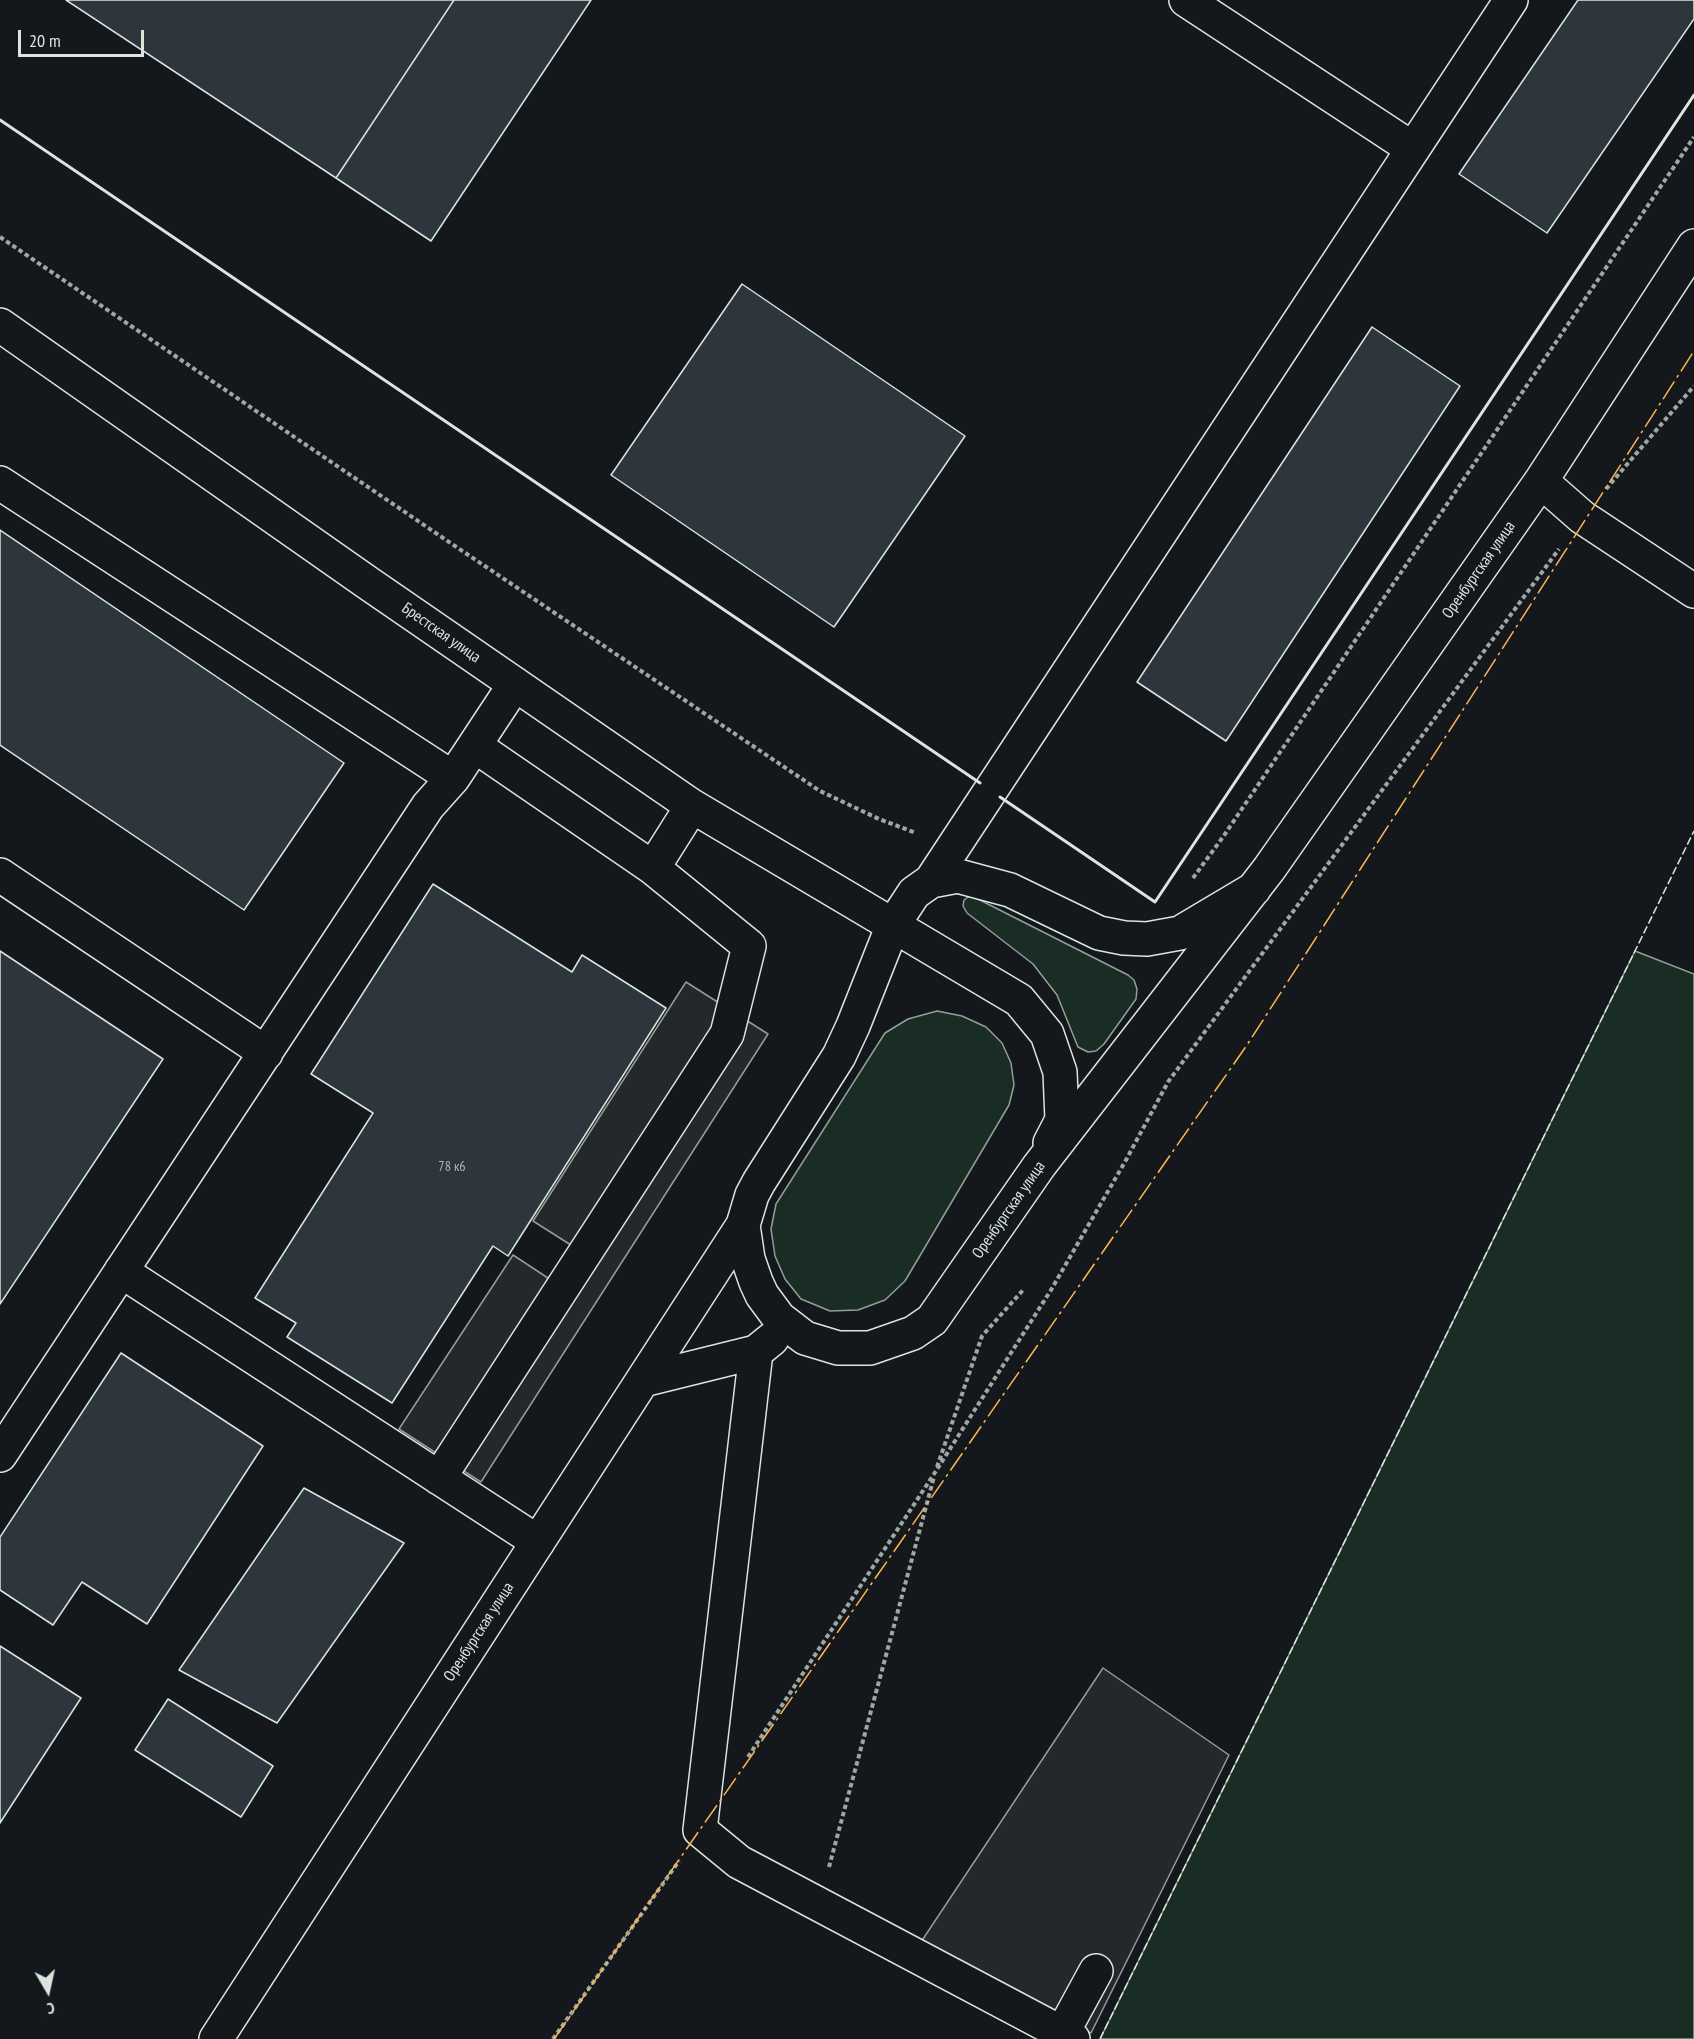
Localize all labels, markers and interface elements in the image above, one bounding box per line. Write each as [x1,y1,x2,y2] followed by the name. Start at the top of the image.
[21,18,147,56] scale bar
[29,29,61,52] text: 20 m
[1438,518,1520,622] street label: Оренбургская улица
[398,599,484,667] street label: Брестская улица
[968,1158,1050,1262] street label: Оренбургская улица
[438,1159,466,1175] house number: 78 к6
[440,1579,518,1685] street label: Оренбургская улица
[18,1961,78,2021] north arrow
[46,1998,56,2019] text: С

